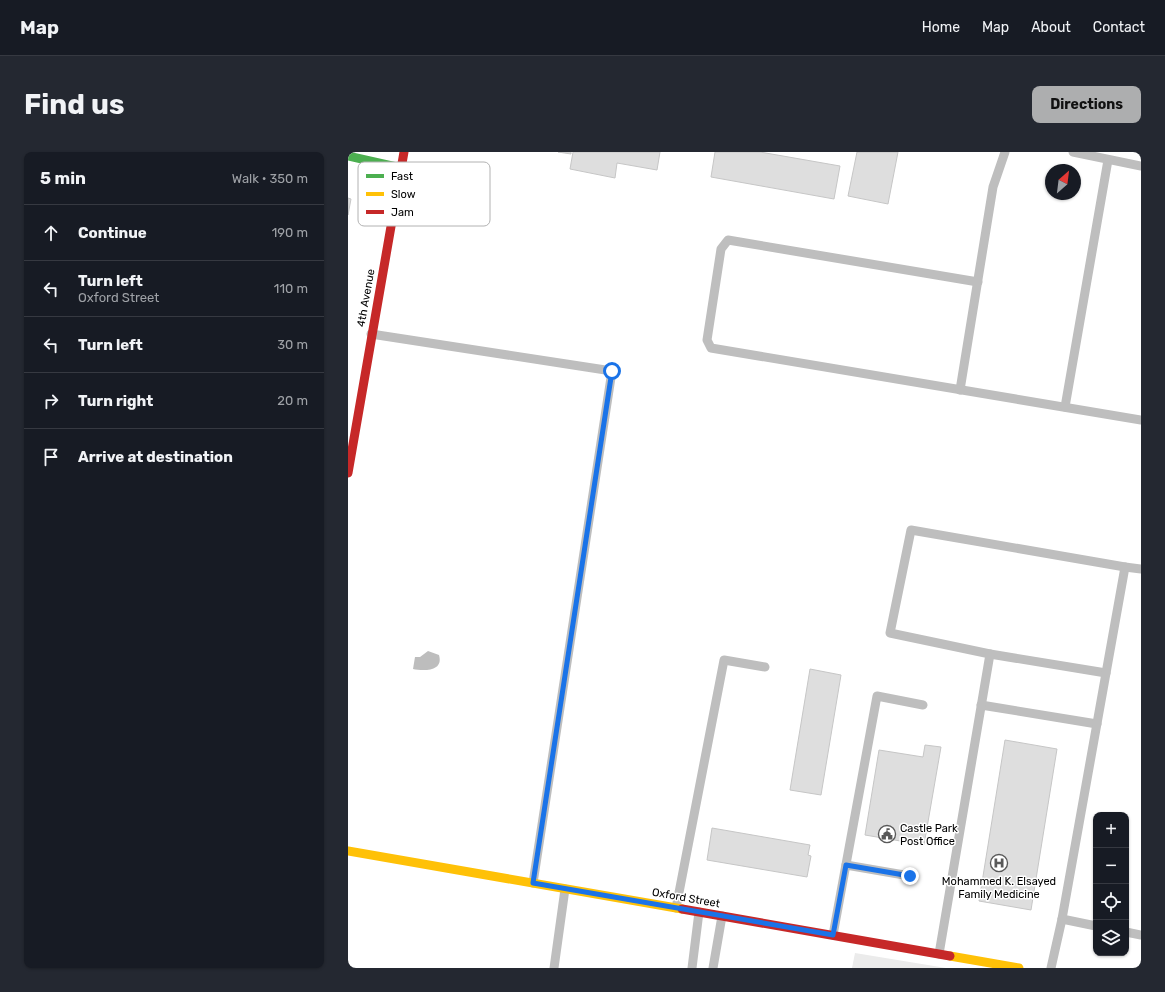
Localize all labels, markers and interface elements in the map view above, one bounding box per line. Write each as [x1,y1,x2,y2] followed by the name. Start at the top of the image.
[20,16,59,39] text: Map
[922,19,960,36] text: Home
[982,19,1009,36] text: Map
[1031,19,1071,36] text: About
[1093,19,1145,36] text: Contact
[1032,86,1141,123] button: Directions
[24,88,124,121] text: Find us
[358,162,490,226] legend
[1045,164,1081,200] north arrow
[40,168,86,188] text: 5 min
[391,170,414,183] text: Fast
[232,171,308,186] text: Walk · 350 m
[391,188,416,201] text: Slow
[391,206,414,219] text: Jam
[40,222,62,244] icon: ahead
[78,224,147,242] text: Continue
[272,225,308,240] text: 190 m
[354,268,378,328] street label: 4th Avenue
[78,272,143,290] text: Turn left
[40,278,62,300] icon: left
[274,281,308,296] text: 110 m
[78,290,159,305] text: Oxford Street
[40,334,62,356] icon: left
[78,336,143,354] text: Turn left
[277,337,308,352] text: 30 m
[603,362,621,380] route start
[40,390,62,412] icon: right
[78,392,153,410] text: Turn right
[277,393,308,408] text: 20 m
[40,446,62,468] icon: arrive
[78,448,233,466] text: Arrive at destination
[1093,812,1129,956] map controls
[1093,812,1129,848] button: +
[900,822,958,848] place label: Castle Park Post Office
[877,824,897,844] public building icon: Castle Park Post Office
[1093,848,1129,884] button: −
[989,853,1009,873] hospital icon: Mohammed K. Elsayed Family Medicine
[901,867,919,885] route end
[942,875,1056,901] place label: Mohammed K. Elsayed Family Medicine
[1093,884,1129,920] button: locate
[651,886,722,911] street label: Oxford Street
[1093,920,1129,956] button: layers

